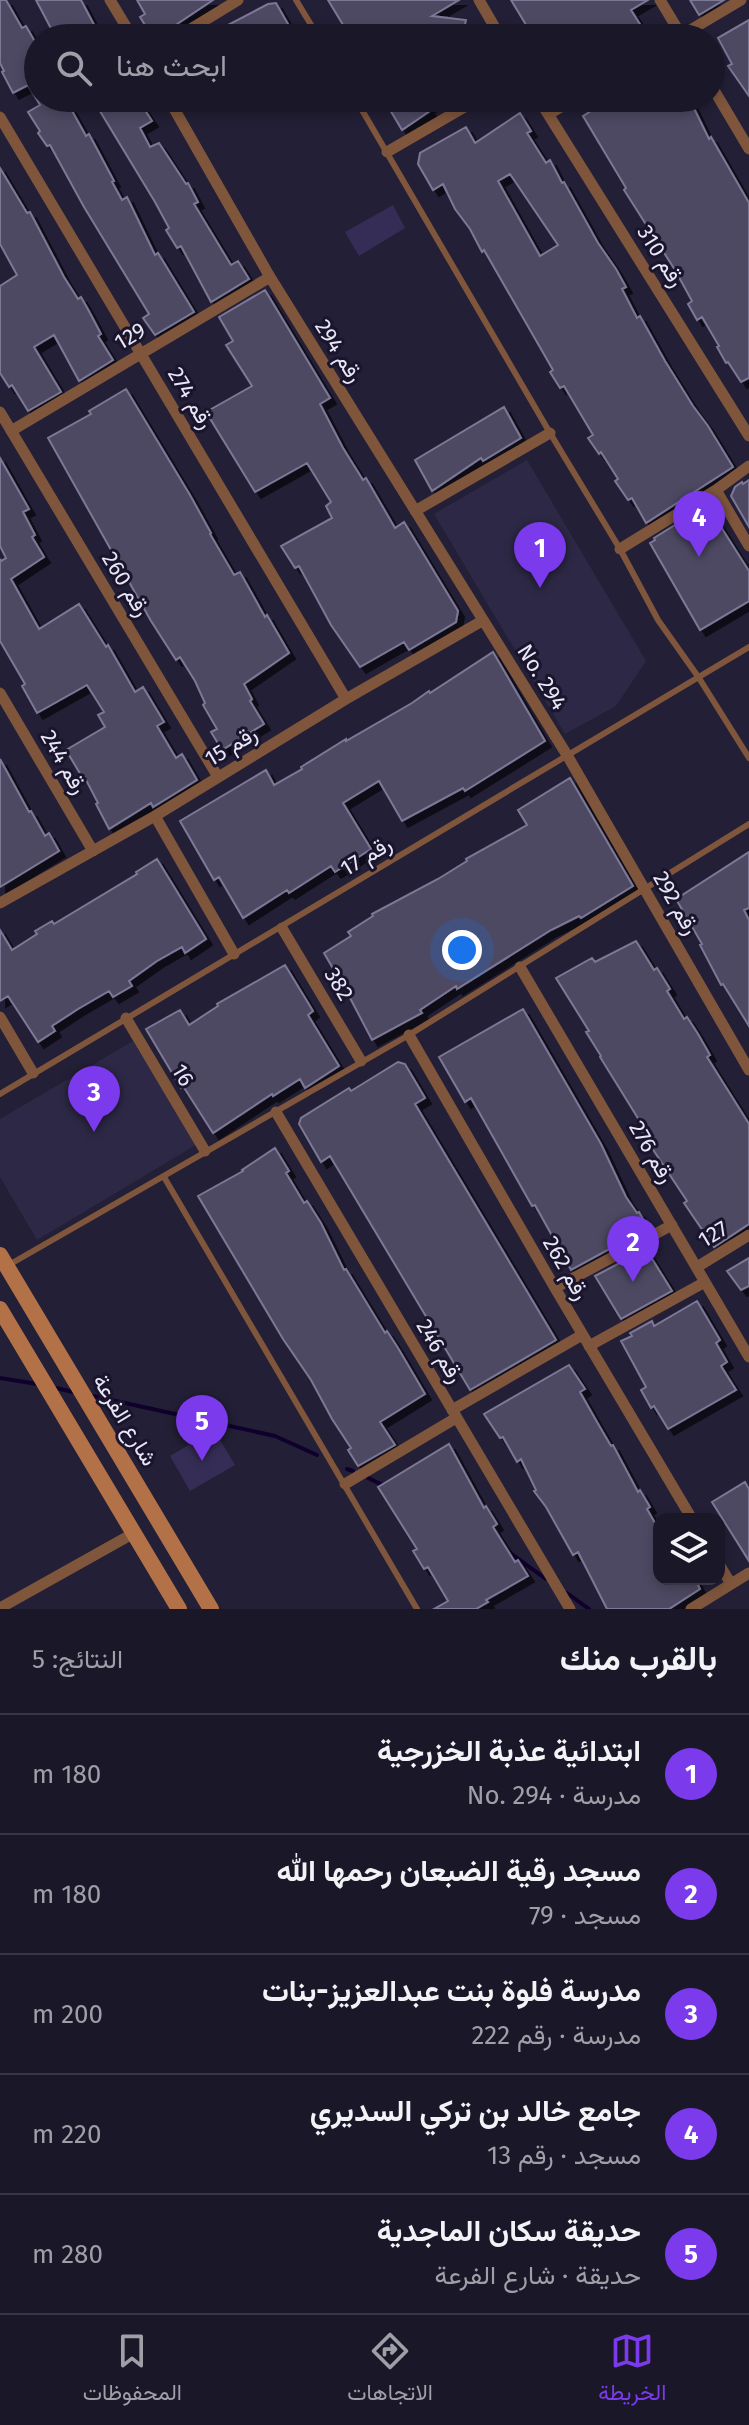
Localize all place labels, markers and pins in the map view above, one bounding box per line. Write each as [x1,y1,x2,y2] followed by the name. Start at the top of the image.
[673,491,725,557] pin: 4
[514,522,566,588] pin: 1
[68,1066,120,1132] pin: 3
[607,1216,659,1282] pin: 2
[176,1395,228,1461] pin: 5

